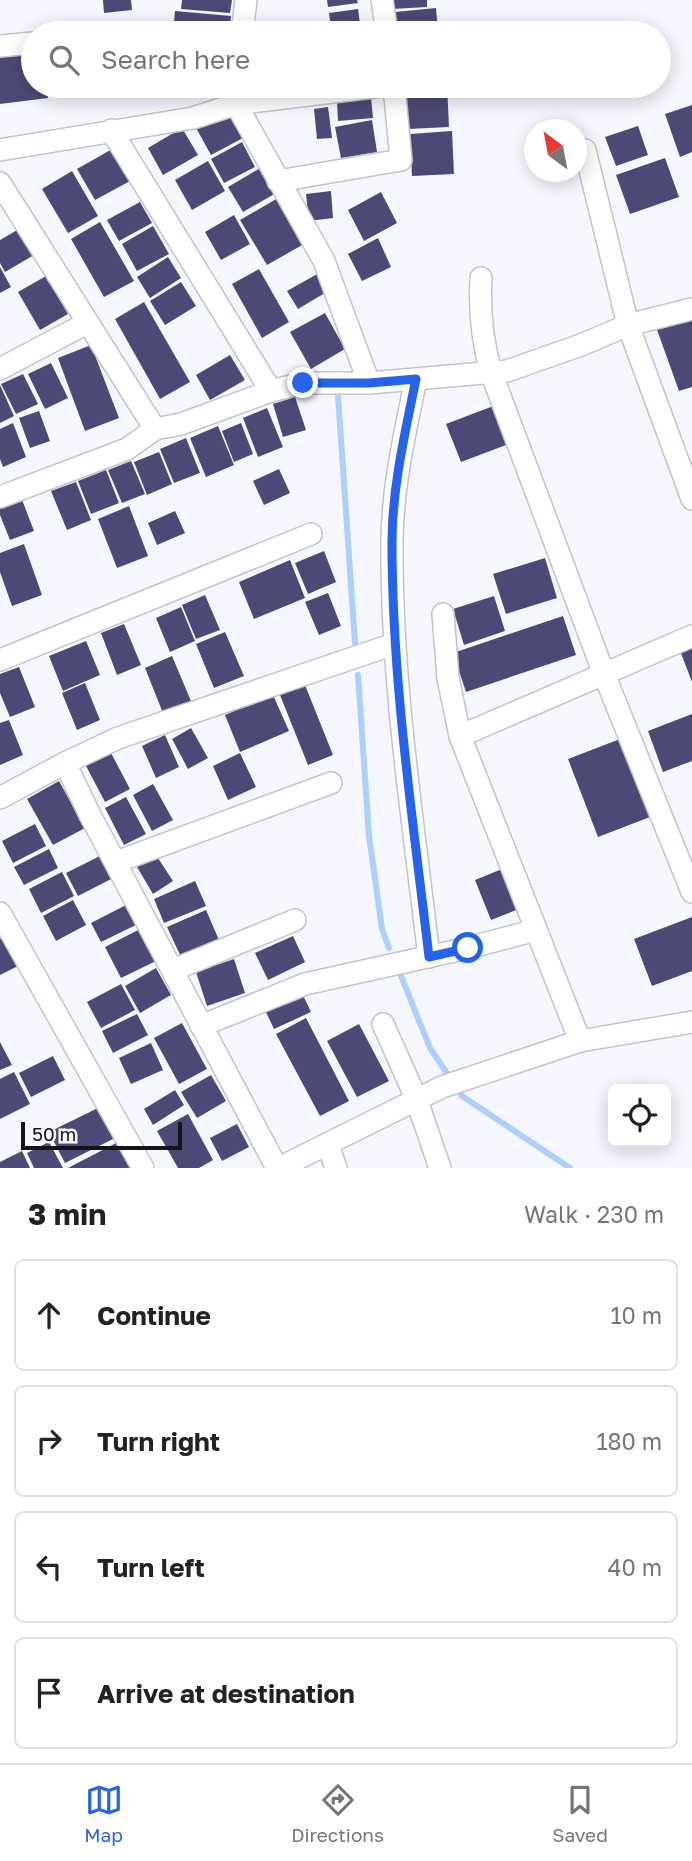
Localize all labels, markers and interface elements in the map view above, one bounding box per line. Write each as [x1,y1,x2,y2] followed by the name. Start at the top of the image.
[21,21,671,98] search box
[45,41,83,79] icon: search
[101,44,250,75] text: Search here
[524,119,587,182] north arrow
[287,367,318,398] route end
[452,932,483,963] route start
[608,1084,671,1147] map controls
[608,1084,671,1147] button: locate
[21,1119,182,1151] scale bar
[32,1122,76,1145] text: 50 m
[28,1196,106,1232] text: 3 min
[524,1200,664,1228] text: Walk · 230 m
[30,1296,68,1334] icon: ahead
[97,1300,211,1331] text: Continue
[610,1301,662,1329] text: 10 m
[30,1422,68,1460] icon: right
[97,1426,220,1457] text: Turn right
[596,1427,662,1455] text: 180 m
[30,1548,68,1586] icon: left
[97,1552,205,1583] text: Turn left
[608,1553,662,1581] text: 40 m
[30,1674,68,1712] icon: arrive
[97,1678,355,1709] text: Arrive at destination
[84,1781,123,1846] tab: Map
[291,1781,384,1846] tab: Directions
[552,1781,608,1846] tab: Saved

